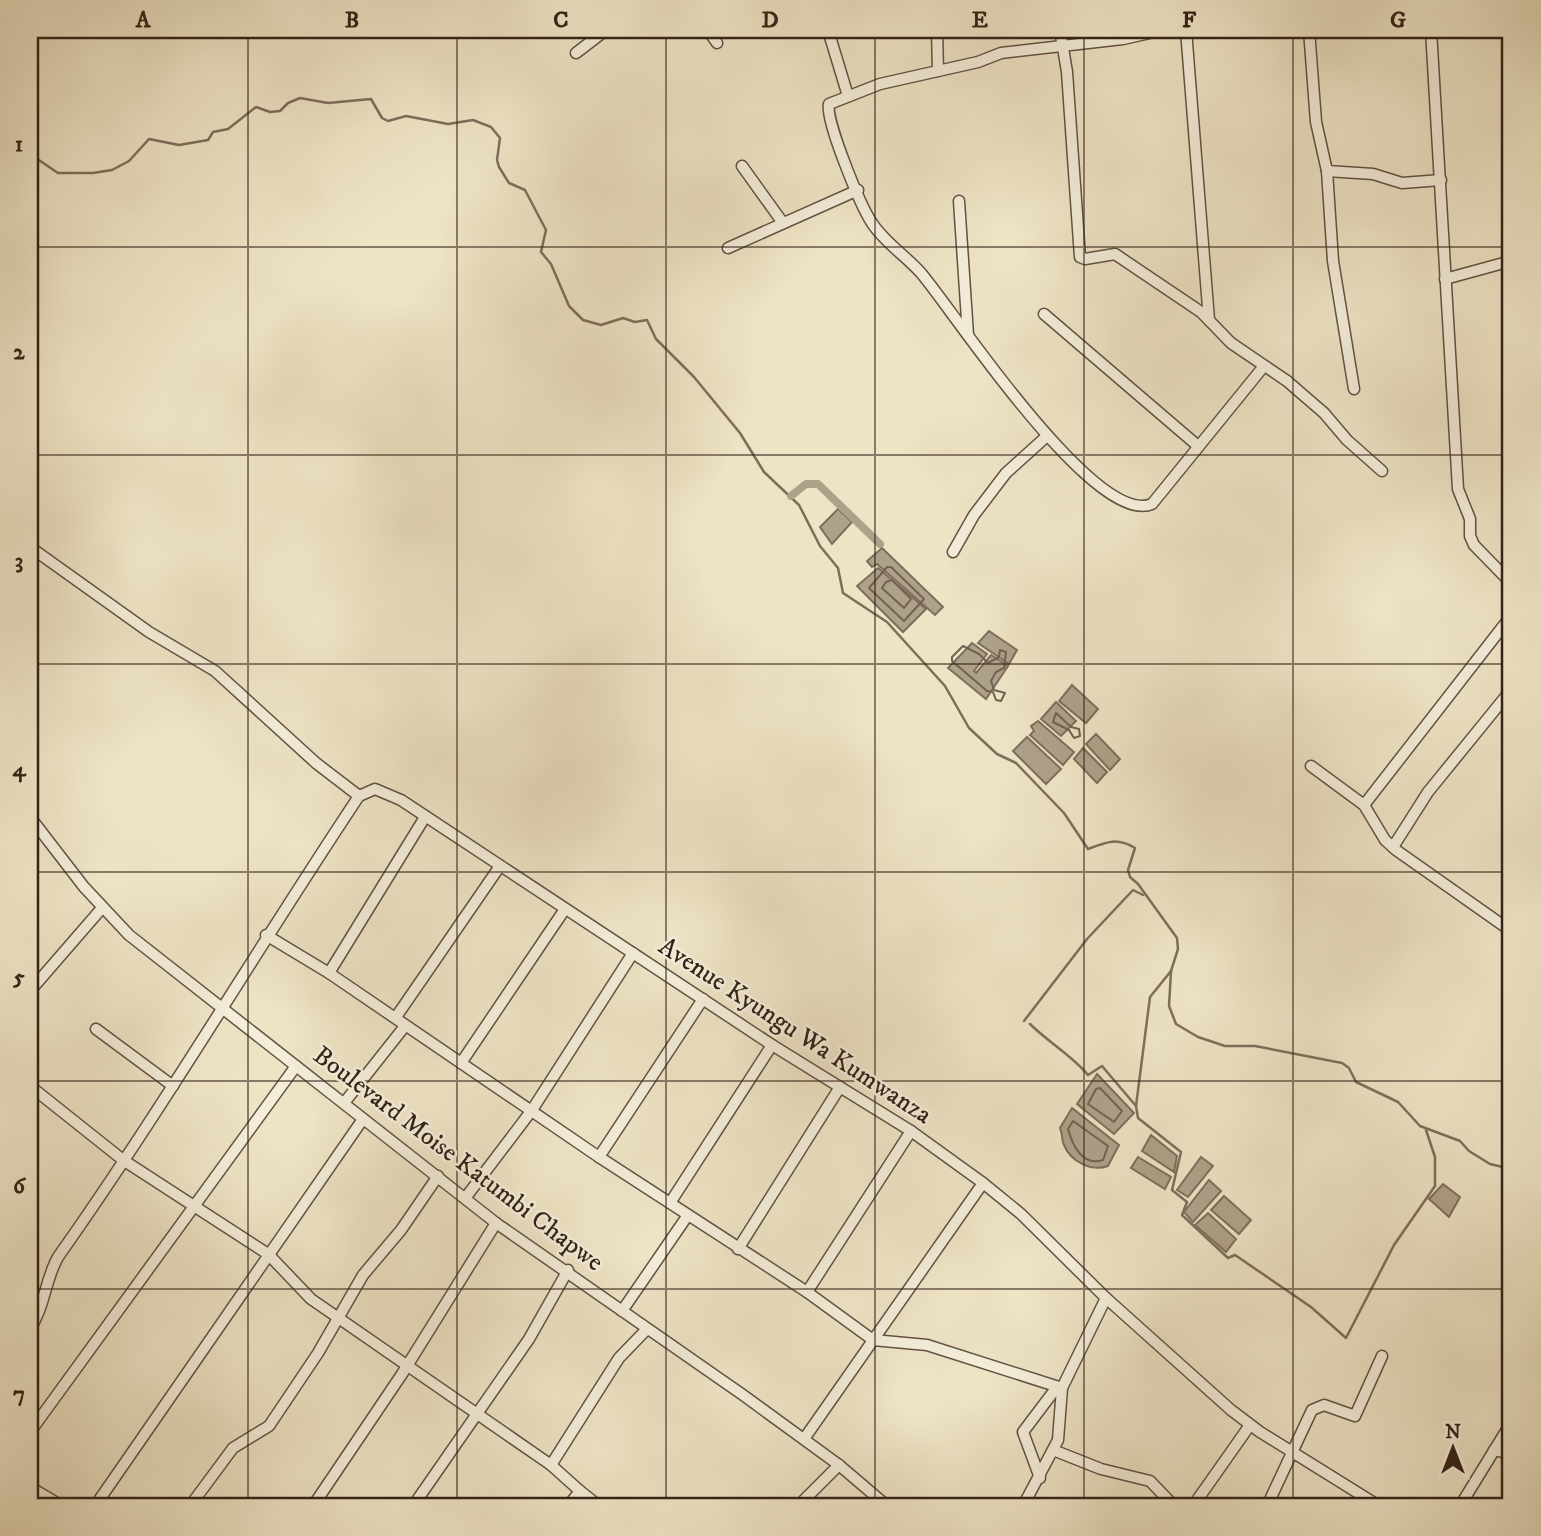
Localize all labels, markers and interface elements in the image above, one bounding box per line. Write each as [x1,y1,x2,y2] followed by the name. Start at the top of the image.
[135,6,152,35] text: A
[345,6,359,35] text: B
[553,6,569,35] text: C
[761,6,779,35] text: D
[972,6,988,35] text: E
[1182,6,1197,35] text: F
[1390,6,1406,35] text: G
[15,130,23,159] text: 1
[13,338,25,367] text: 2
[15,547,23,576] text: 3
[12,755,27,784] text: 4
[652,930,938,1132] street label: Avenue Kyungu Wa Kumwanza
[12,963,25,992] text: 5
[306,1039,610,1279] street label: Boulevard Moise Katumbi Chapwe
[13,1172,27,1201] text: 6
[13,1380,25,1409] text: 7
[1418,1414,1488,1484] north arrow
[1445,1421,1461,1444] text: N

